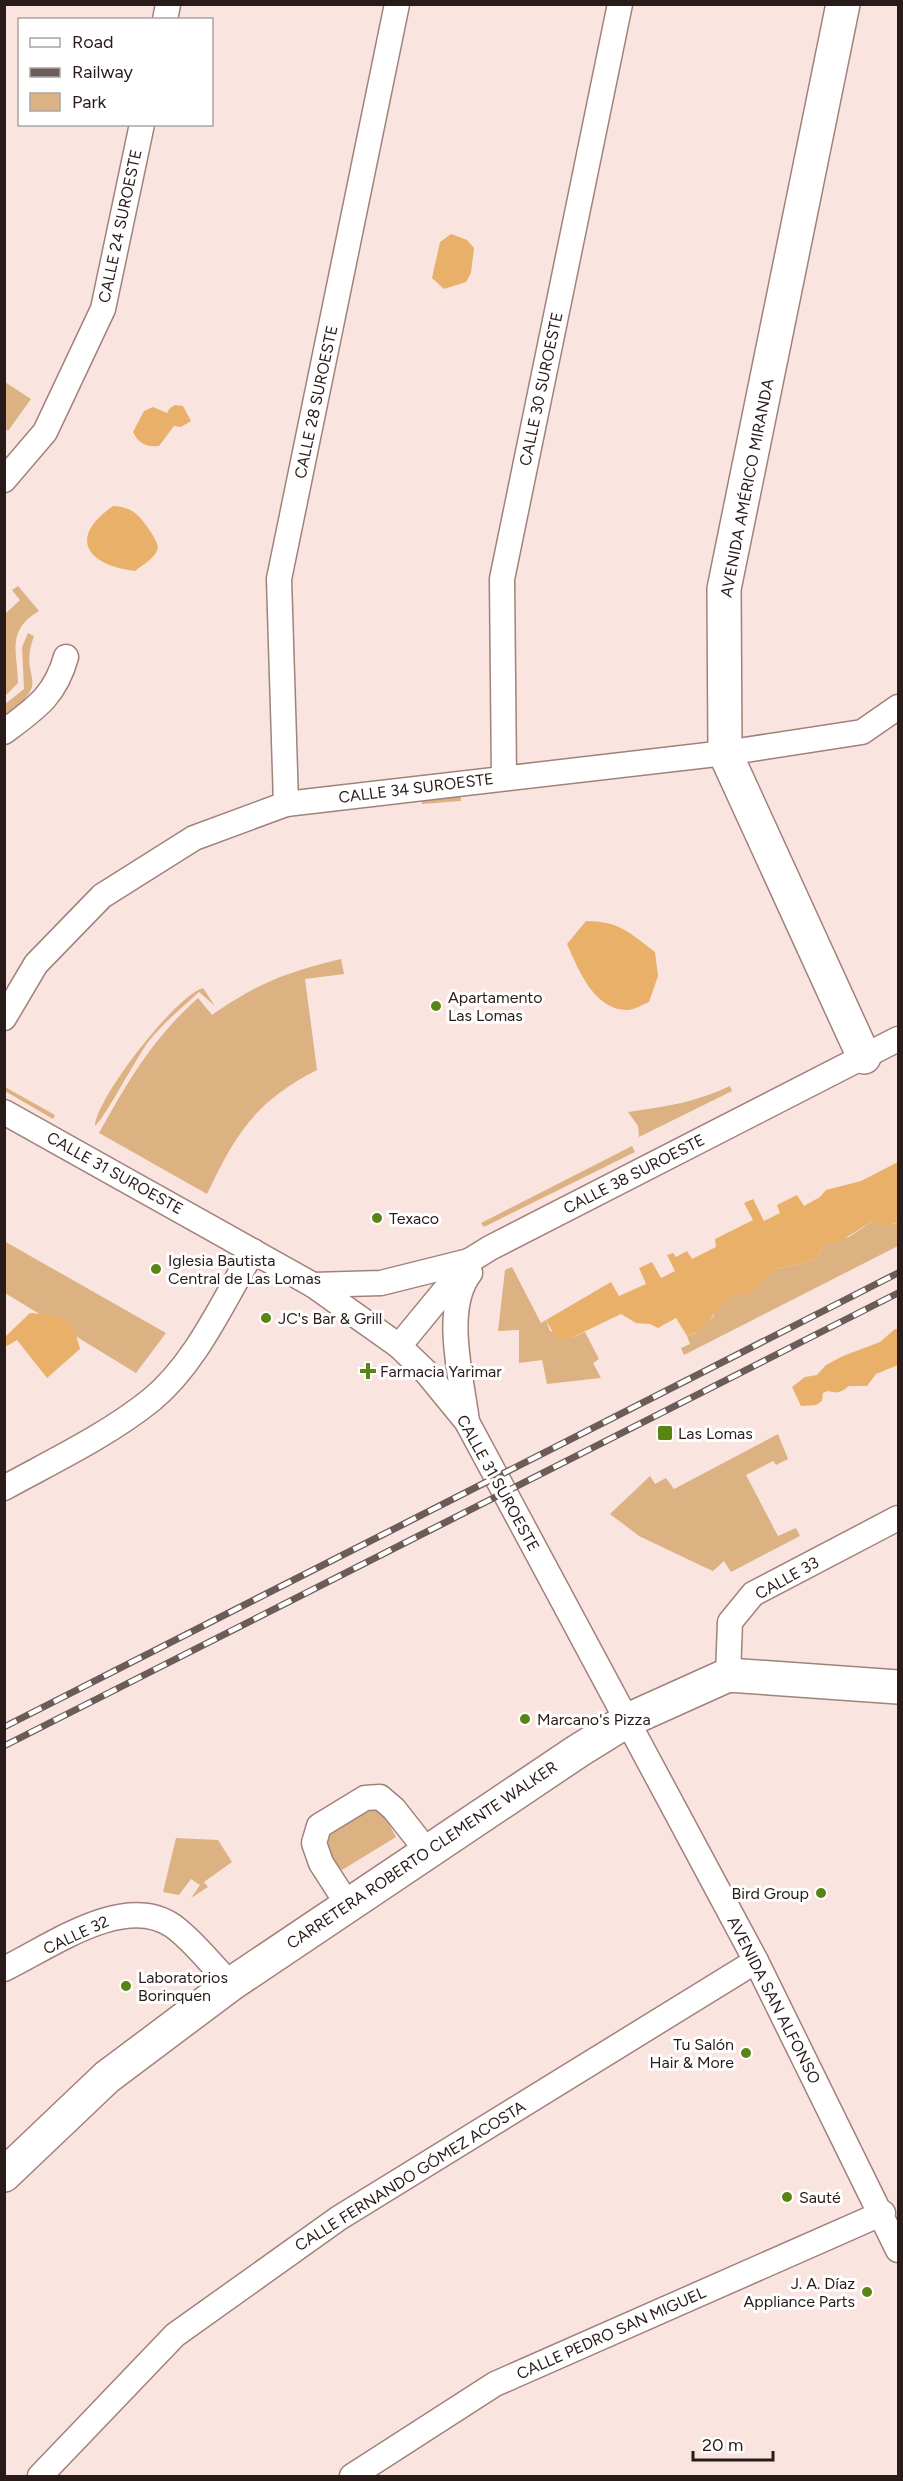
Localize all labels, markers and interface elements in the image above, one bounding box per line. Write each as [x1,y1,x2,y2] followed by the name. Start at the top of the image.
[18,18,213,126] legend
[72,31,113,53] text: Road
[72,61,134,83] text: Railway
[72,91,107,113] text: Park
[94,148,146,304] street label: CALLE 24 SUROESTE
[515,310,567,468] street label: CALLE 30 SUROESTE
[290,324,342,480] street label: CALLE 28 SUROESTE
[716,377,778,599] street label: AVENIDA AMÉRICO MIRANDA
[337,769,495,807] street label: CALLE 34 SUROESTE
[448,988,543,1025] place label: Apartamento Las Lomas
[429,999,443,1013] marker: Apartamento Las Lomas
[44,1128,186,1218] street label: CALLE 31 SUROESTE
[560,1130,708,1218] street label: CALLE 38 SUROESTE
[389,1209,439,1228] place label: Texaco
[370,1211,384,1225] marker: Texaco
[168,1251,321,1288] place label: Iglesia Bautista Central de Las Lomas
[149,1262,163,1276] marker: Iglesia Bautista Central de Las Lomas
[278,1309,382,1328] place label: JC's Bar & Grill
[259,1311,273,1325] marker: JC's Bar & Grill
[380,1362,502,1381] place label: Farmacia Yarimar
[361,1364,375,1378] marker: Farmacia Yarimar
[453,1412,543,1554] street label: CALLE 31 SUROESTE
[656,1424,674,1442] marker: Las Lomas
[678,1424,753,1443] place label: Las Lomas
[752,1553,822,1603] street label: CALLE 33
[537,1710,651,1729] place label: Marcano's Pizza
[518,1712,532,1726] marker: Marcano's Pizza
[283,1757,561,1953] street label: CARRETERA ROBERTO CLEMENTE WALKER
[732,1884,809,1903] place label: Bird Group
[814,1886,828,1900] marker: Bird Group
[40,1912,112,1958] street label: CALLE 32
[724,1913,824,2087] street label: AVENIDA SAN ALFONSO
[138,1968,228,2005] place label: Laboratorios Borinquen
[119,1979,133,1993] marker: Laboratorios Borinquen
[650,2035,734,2072] place label: Tu Salón Hair & More
[739,2046,753,2060] marker: Tu Salón Hair & More
[291,2097,529,2255] street label: CALLE FERNANDO GÓMEZ ACOSTA
[799,2188,841,2207] place label: Sauté
[780,2190,794,2204] marker: Sauté
[743,2274,855,2311] place label: J. A. Díaz Appliance Parts
[514,2282,709,2383] street label: CALLE PEDRO SAN MIGUEL
[860,2285,874,2299] marker: J. A. Díaz Appliance Parts
[693,2424,772,2462] scale bar
[702,2434,743,2456] text: 20 m

